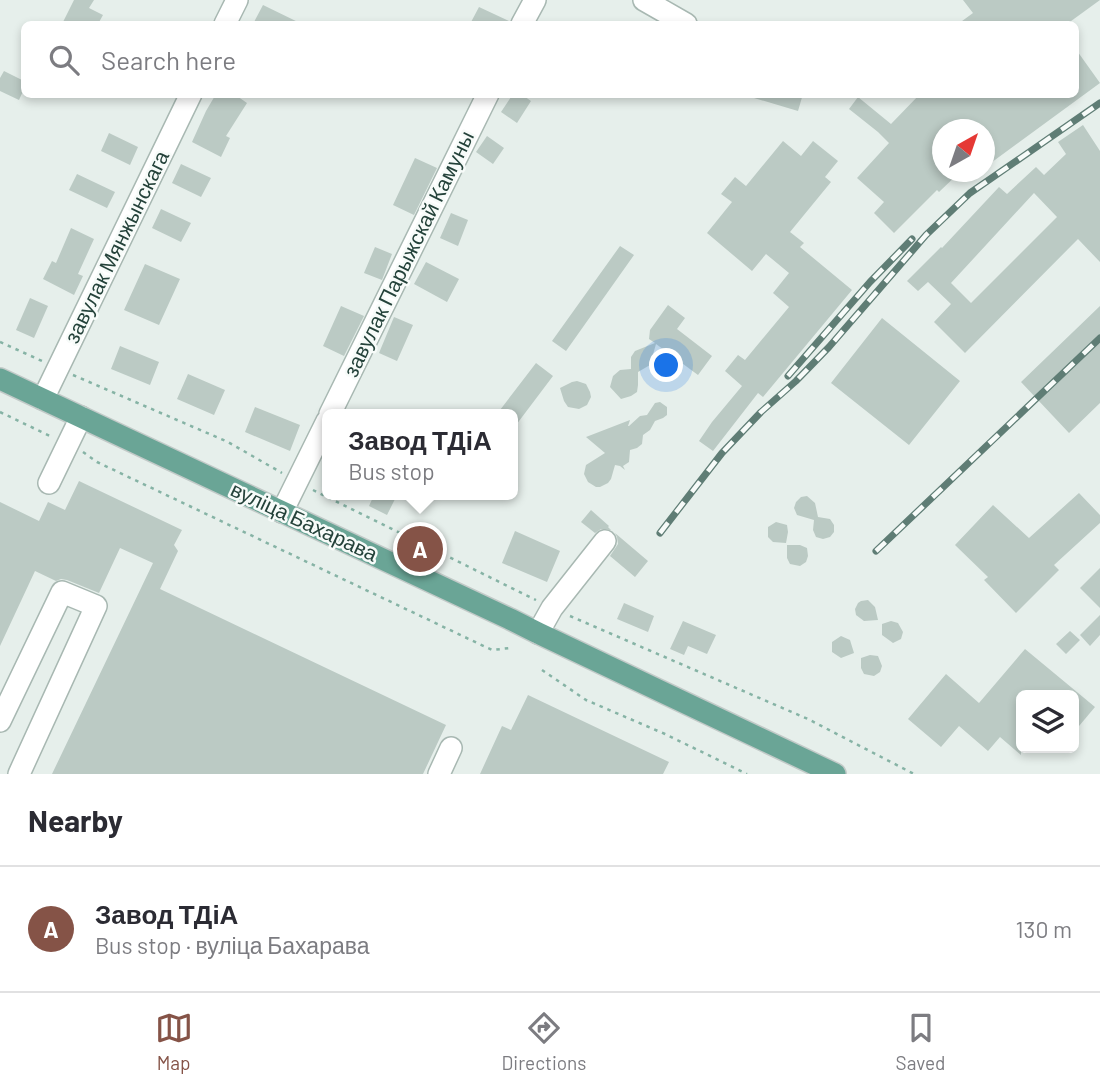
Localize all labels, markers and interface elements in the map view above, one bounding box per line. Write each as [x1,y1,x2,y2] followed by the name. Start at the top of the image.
[21,21,1079,98] search box
[45,41,83,79] icon: search
[101,44,236,75] text: Search here
[932,119,995,182] north arrow
[337,126,478,380] street label: завулак Парыжскай Камуны
[58,146,173,347] street label: завулак Мянжынскага
[649,348,683,382] your location
[322,409,518,500] popup
[348,424,492,455] text: Завод ТДіА
[348,457,435,485] text: Bus stop
[227,476,382,566] street label: вуліца Бахарава
[397,523,443,575] pin: A
[1016,690,1079,753] map controls
[1016,690,1079,753] button: layers
[28,802,123,838] text: Nearby
[95,898,238,929] text: Завод ТДіА
[43,915,59,943] text: A
[1015,915,1072,943] text: 130 m
[95,931,369,959] text: Bus stop · вуліца Бахарава
[155,1009,193,1074] tab: Map
[502,1009,587,1074] tab: Directions
[896,1009,945,1074] tab: Saved

